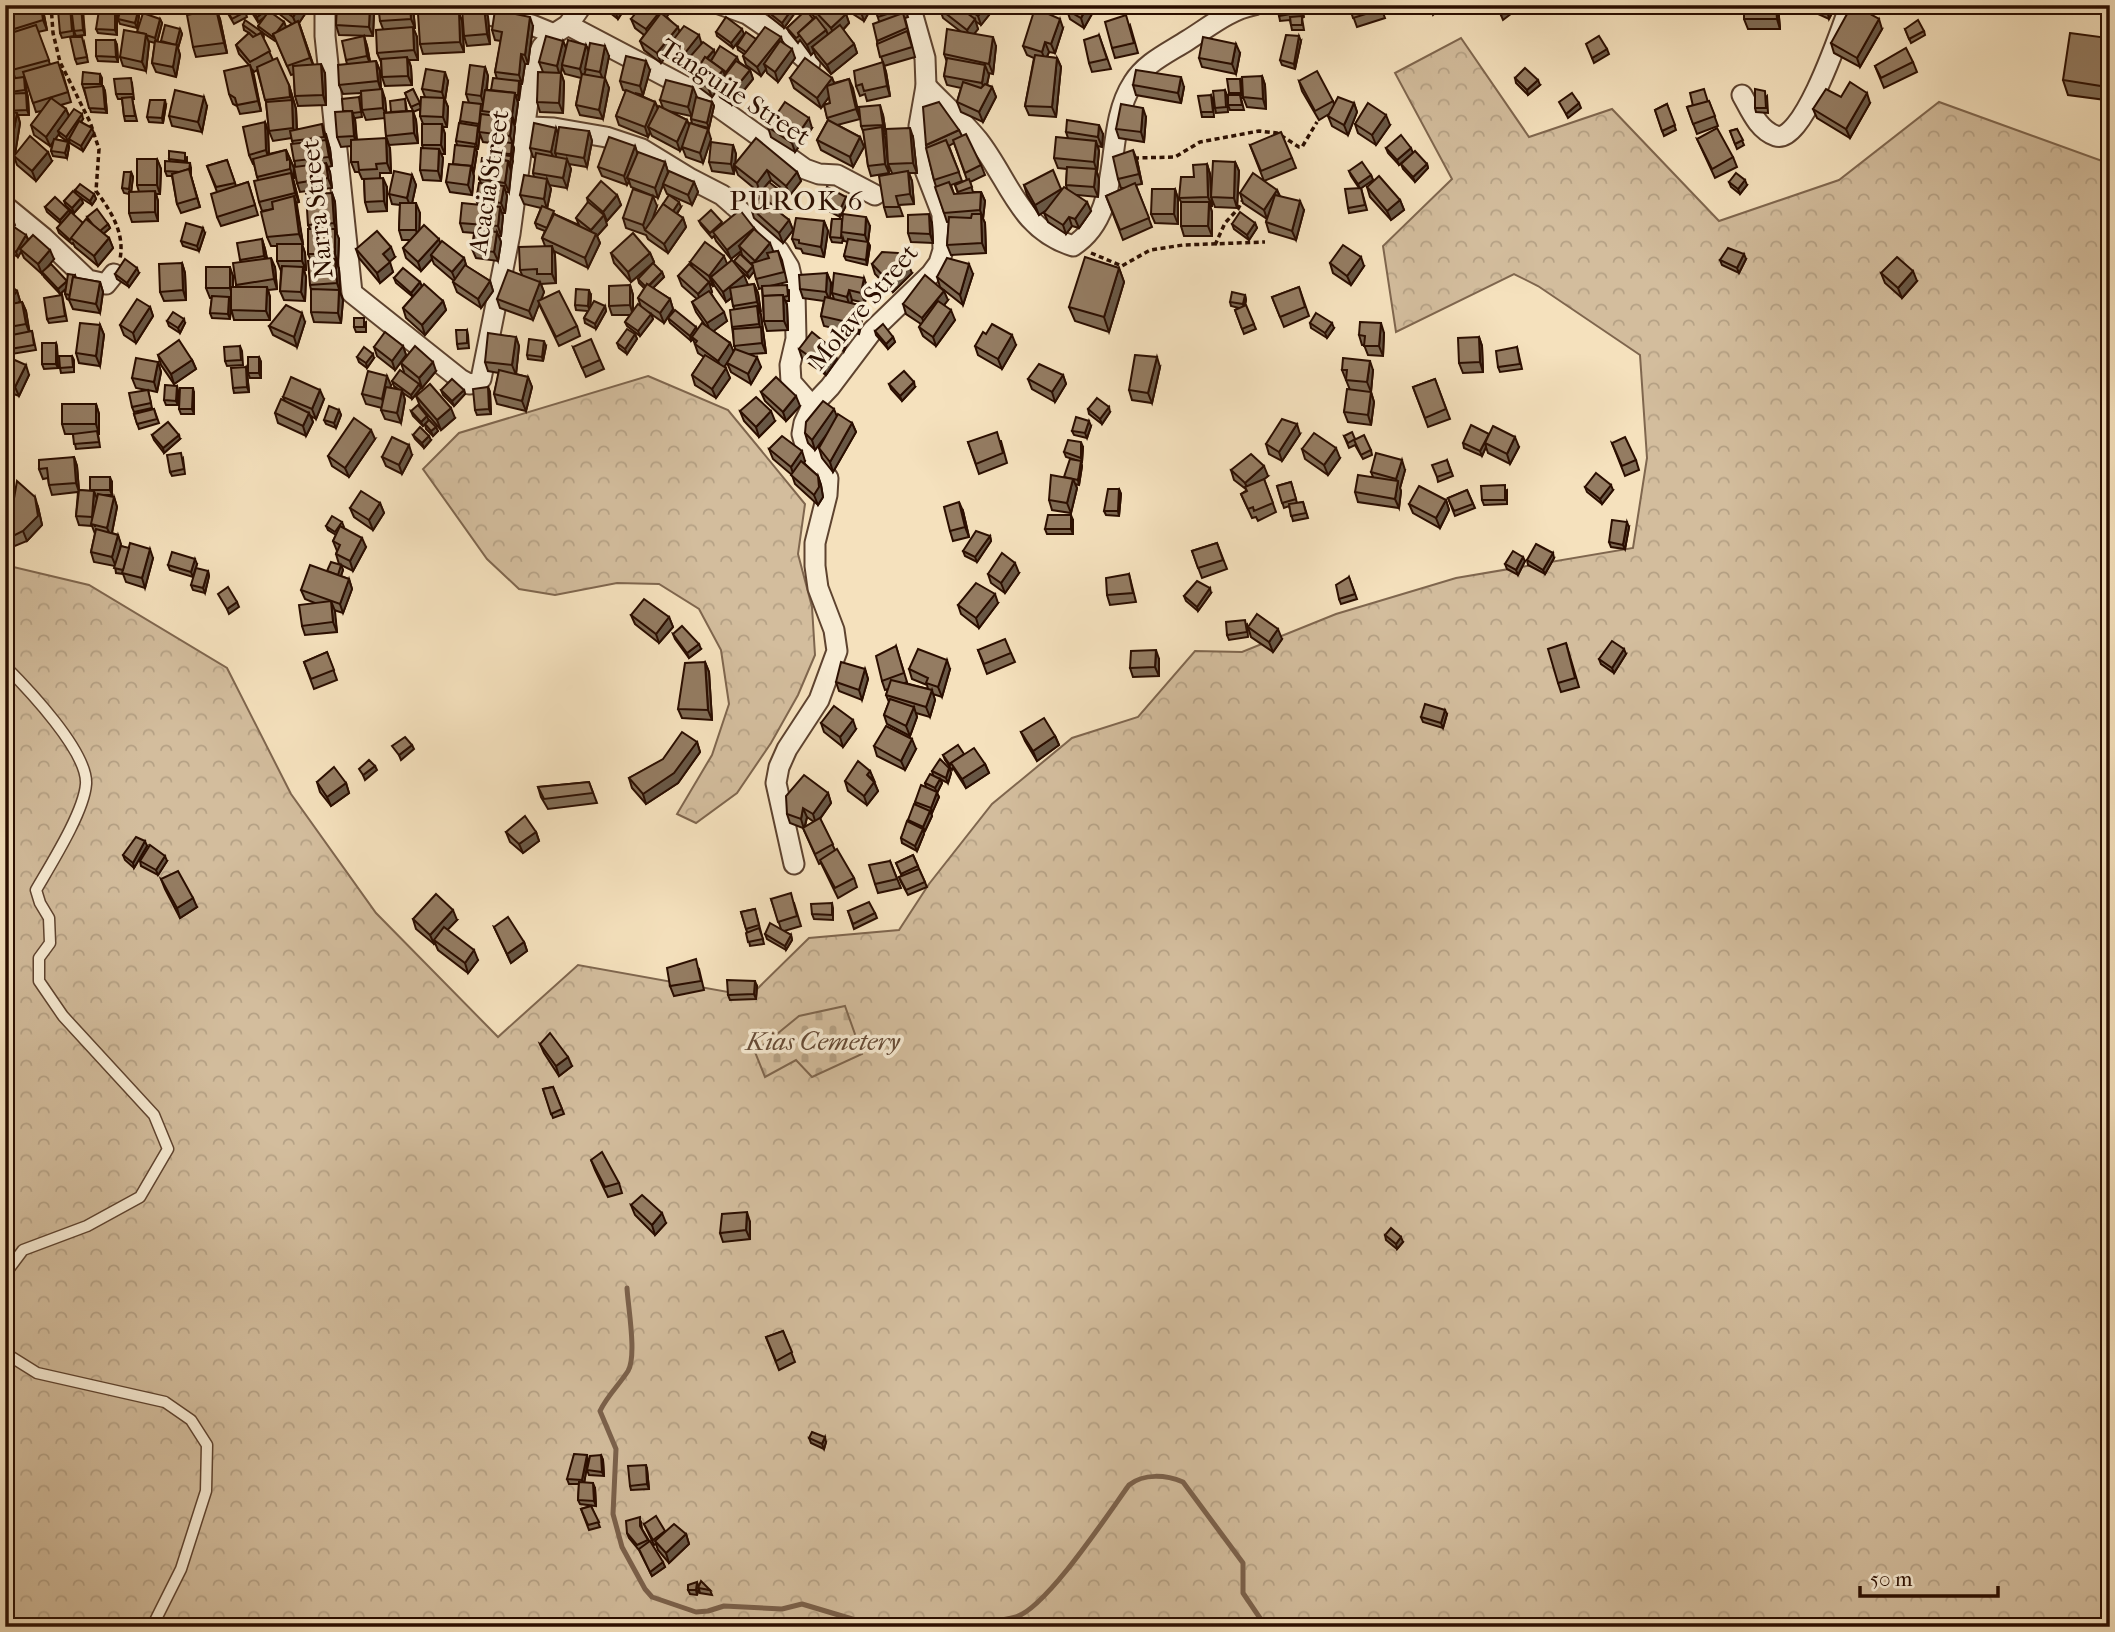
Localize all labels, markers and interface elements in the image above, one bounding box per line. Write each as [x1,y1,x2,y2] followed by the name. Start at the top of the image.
[654,32,817,153] street label: Tanguile Street
[462,107,516,257] street label: Acacia Street
[294,137,340,280] street label: Narra Street
[729,184,865,217] district label: PUROK 6
[801,237,925,376] street label: Molave Street
[744,1026,901,1057] park label: Kias Cemetery
[1860,1555,1998,1599] scale bar
[1870,1567,1913,1591] text: 50 m

